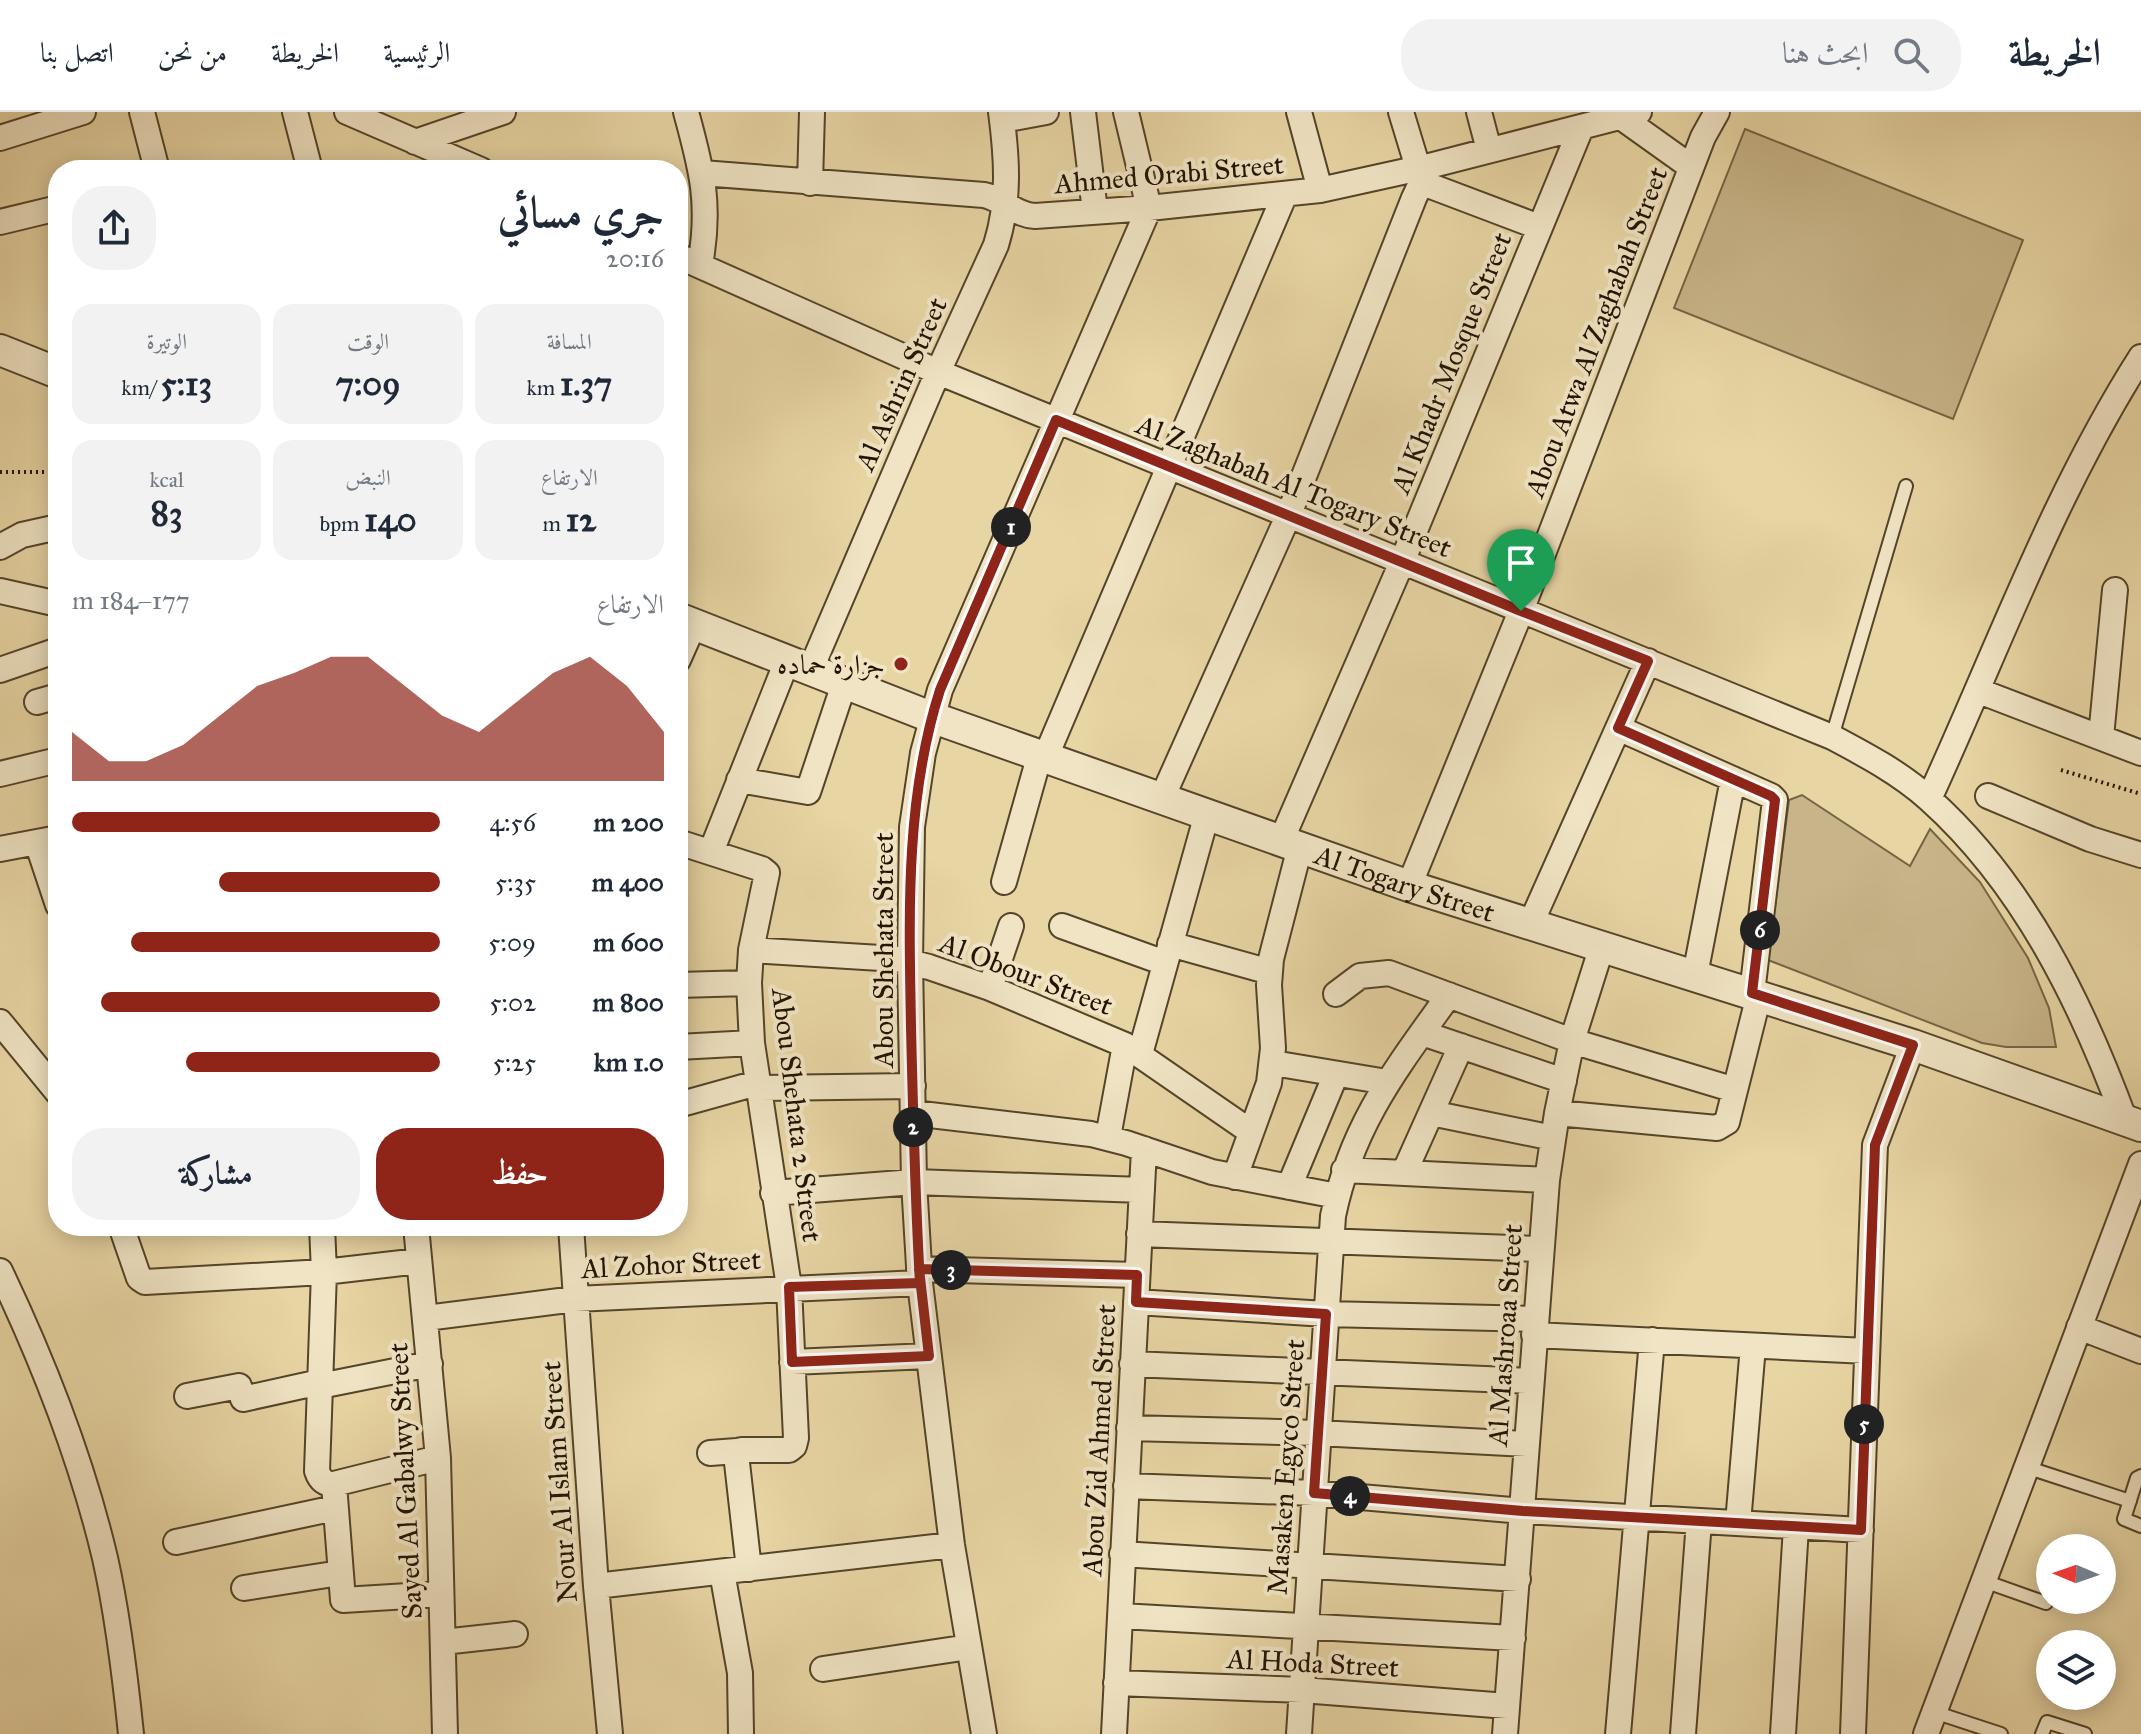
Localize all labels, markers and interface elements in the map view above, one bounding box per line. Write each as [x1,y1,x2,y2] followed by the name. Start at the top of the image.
[1401,19,1961,91] search box
[2009,29,2101,75] text: الخريطة
[1889,33,1933,77] icon: search
[40,35,114,70] text: اتصل بنا
[158,35,227,70] text: من نحن
[271,35,339,70] text: الخريطة
[383,35,450,70] text: الرئيسية
[1782,35,1869,71] text: ابحث هنا
[1052,147,1285,202] street label: Ahmed Orabi Street
[1516,162,1675,503] street label: Abou Atwa Al Zaghabah Street
[498,185,664,239] text: جري مسائي
[72,186,156,270] button: share
[1382,227,1520,500] street label: Al Khadr Mosque Street
[606,242,664,274] text: 20:16
[847,292,955,477] street label: Al Ashrin Street
[146,328,187,355] text: الوتيرة
[347,328,389,355] text: الوقت
[547,328,592,355] text: المسافة
[161,363,212,404] text: 5:13
[336,363,400,404] text: 7:09
[560,363,612,404] text: 1.37
[121,374,161,401] text: /km
[526,374,560,401] text: km
[1130,406,1457,565] street label: Al Zaghabah Al Togary Street
[345,464,391,491] text: النبض
[541,464,598,491] text: الارتفاع
[149,466,184,493] text: kcal
[151,493,183,534] text: 83
[364,499,417,540] text: 140
[566,499,596,540] text: 12
[991,507,1031,547] pin: 1
[320,510,364,537] text: bpm
[543,510,566,537] text: m
[1007,513,1015,540] text: 1
[1487,529,1555,611] pin
[1499,541,1543,585] icon: arrive
[72,584,190,616] text: 177–184 m
[597,588,664,620] text: الارتفاع
[777,647,885,682] place label: جزارة حماده
[892,655,910,673] marker: جزارة حماده
[490,806,536,838] text: 4:56
[593,806,664,838] text: 200 m
[866,832,901,1069] street label: Abou Shehata Street
[1309,836,1499,930] street label: Al Togary Street
[495,866,536,898] text: 5:35
[592,866,664,898] text: 400 m
[1740,910,1780,950] pin: 6
[1754,916,1766,943] text: 6
[933,925,1118,1023] street label: Al Obour Street
[488,926,536,958] text: 5:09
[593,926,664,958] text: 600 m
[764,985,830,1244] street label: Abou Shehata 2 Street
[489,986,536,1018] text: 5:02
[592,986,664,1018] text: 800 m
[493,1046,536,1078] text: 5:25
[594,1046,664,1078] text: 1.0 km
[893,1107,933,1147] pin: 2
[908,1113,918,1140] text: 2
[72,1128,360,1220] button: مشاركة
[376,1128,664,1220] button: حفظ
[1480,1223,1530,1448] street label: Al Mashroaa Street
[579,1242,762,1286] street label: Al Zohor Street
[931,1250,971,1290] pin: 3
[947,1256,955,1283] text: 3
[1074,1303,1124,1578] street label: Abou Zid Ahmed Street
[1260,1338,1312,1596] street label: Masaken Egyco Street
[380,1342,430,1620] street label: Sayed Al Gabalwy Street
[533,1360,585,1604] street label: Nour Al Islam Street
[1844,1404,1884,1444] pin: 5
[1859,1410,1869,1437] text: 5
[1330,1476,1370,1516] pin: 4
[1344,1482,1356,1509] text: 4
[2036,1534,2116,1614] north arrow
[2036,1534,2116,1710] map controls
[2036,1630,2116,1710] button: layers
[1225,1641,1400,1685] street label: Al Hoda Street

